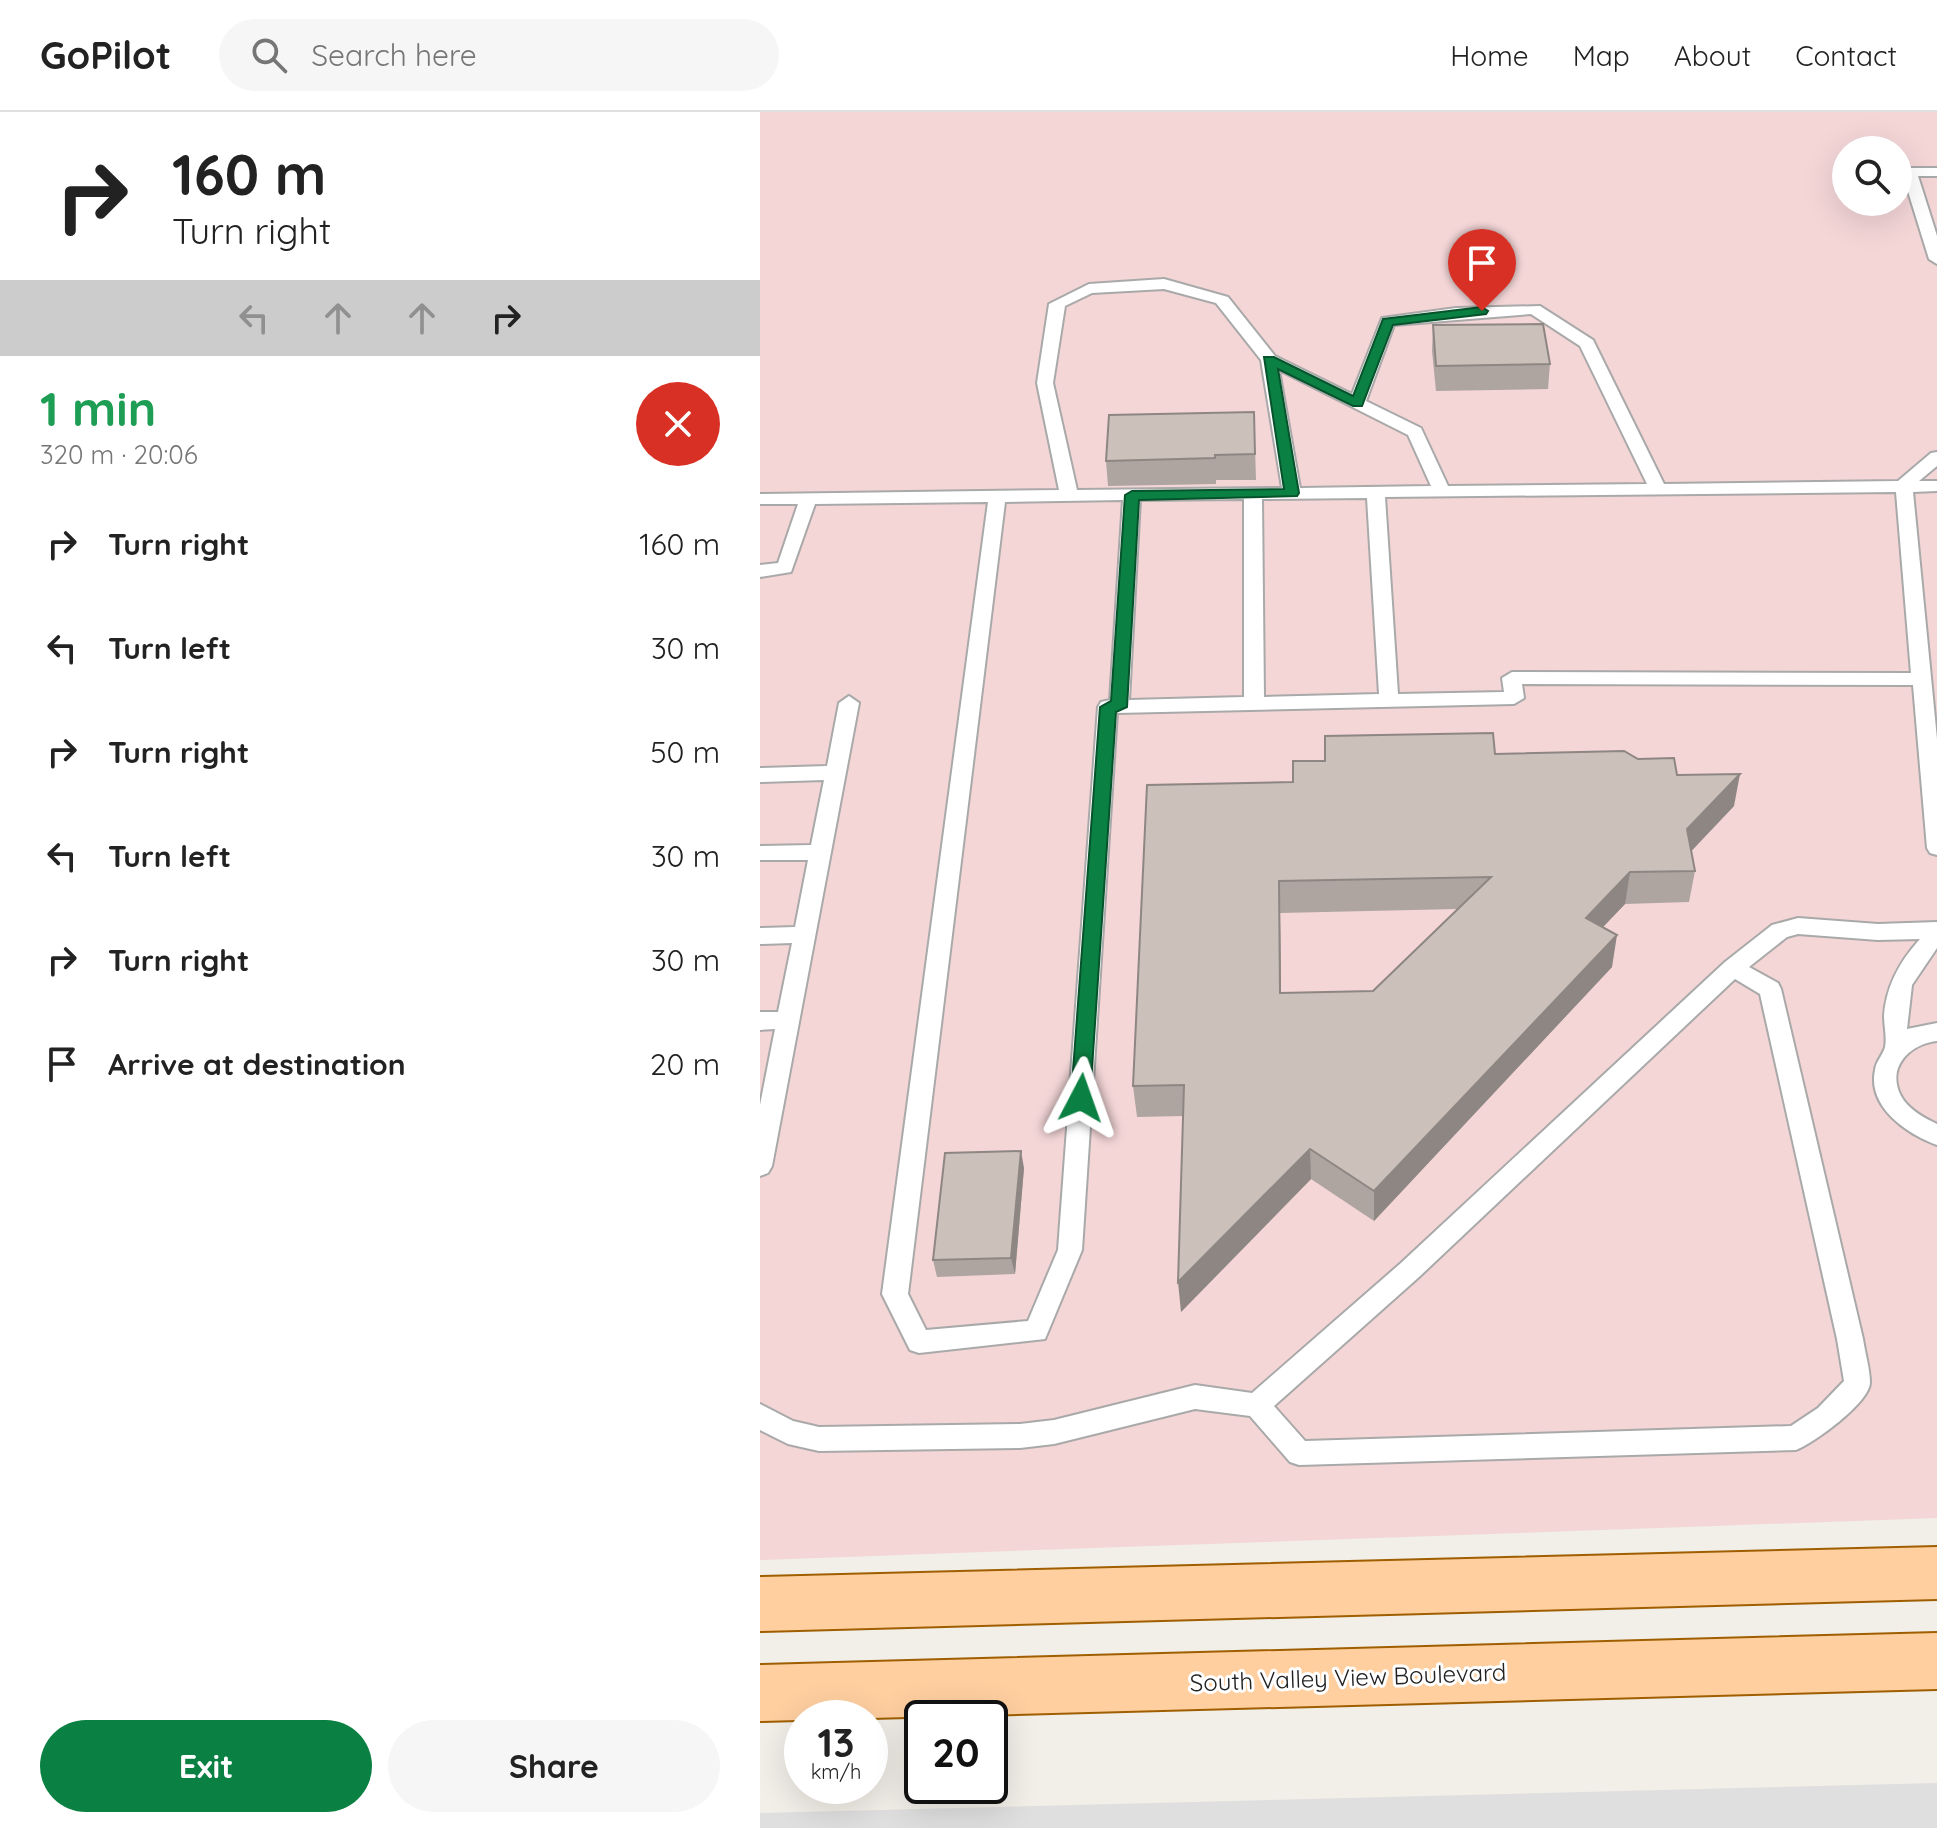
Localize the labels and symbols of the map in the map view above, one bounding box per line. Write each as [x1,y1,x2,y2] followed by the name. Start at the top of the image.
[1448,229,1516,311] pin
[1039,1056,1123,1140] position arrow
[1189,1656,1507,1698] street label: South Valley View Boulevard
[904,1700,1008,1804] speed limit sign: 20

